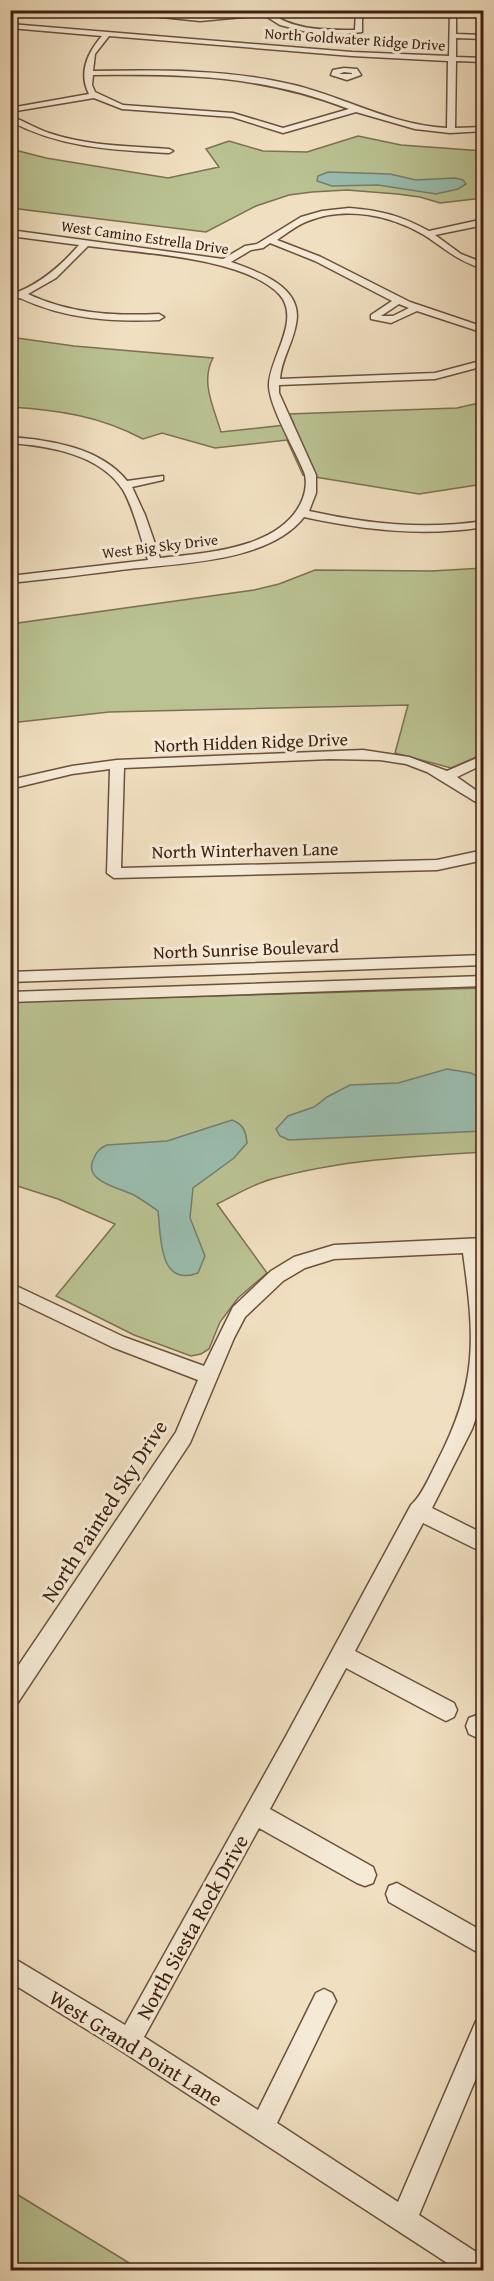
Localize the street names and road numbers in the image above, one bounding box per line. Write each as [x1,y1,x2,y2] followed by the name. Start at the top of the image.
[264,22,446,56] street label: North Goldwater Ridge Drive
[60,215,230,259] street label: West Camino Estrella Drive
[101,528,219,564] street label: West Big Sky Drive
[153,725,349,759] street label: North Hidden Ridge Drive
[151,835,339,865] street label: North Winterhaven Lane
[153,932,340,966] street label: North Sunrise Boulevard
[33,1414,175,1608] street label: North Painted Sky Drive
[128,1829,256,2025] street label: North Siesta Rock Drive
[43,1982,229,2114] street label: West Grand Point Lane

